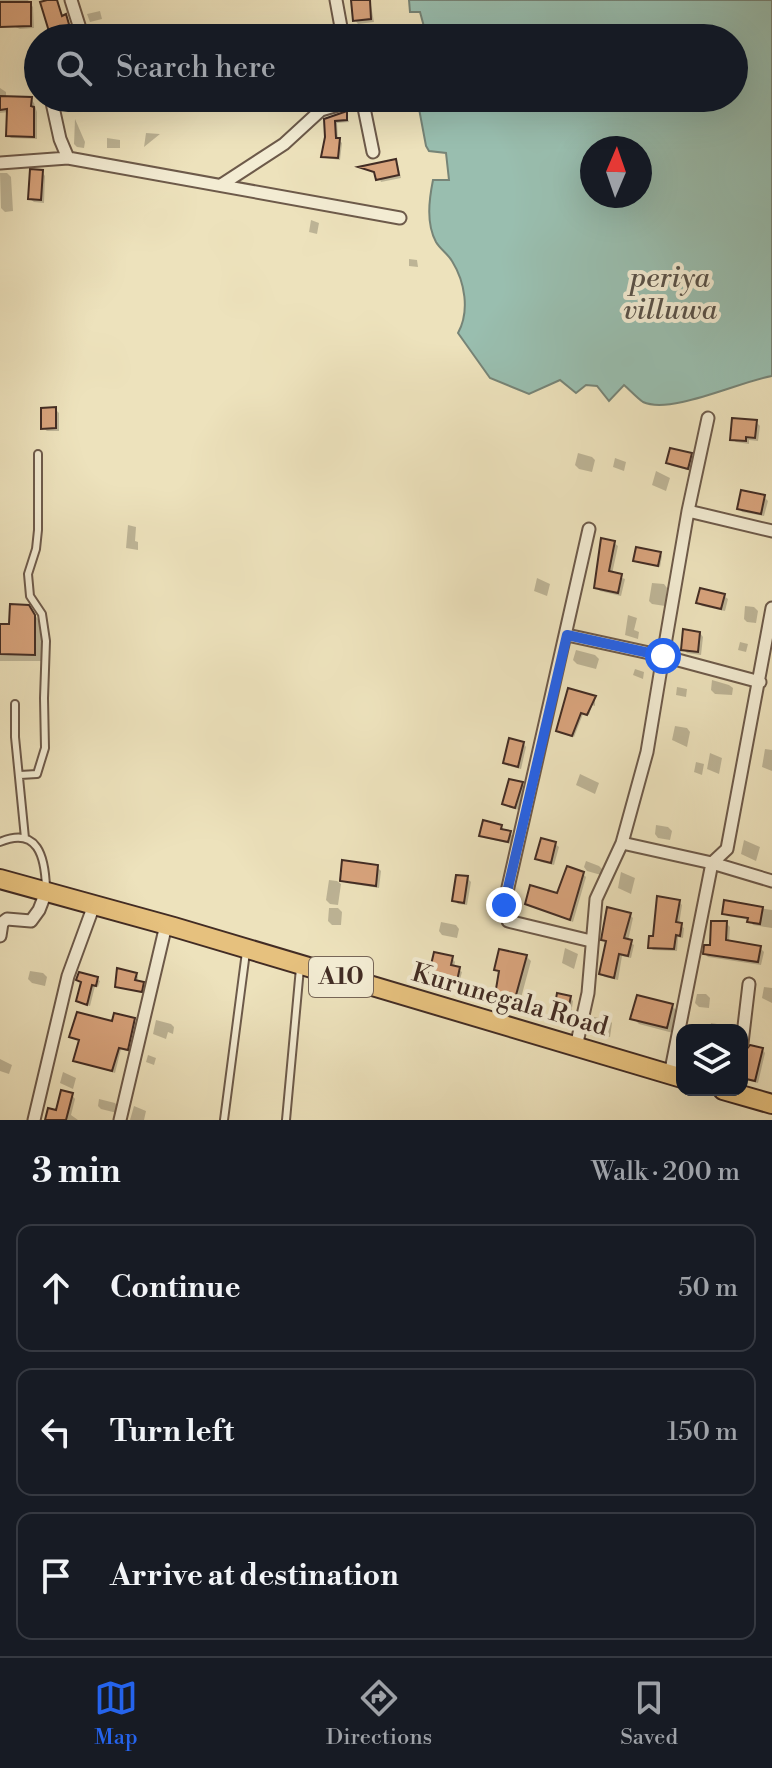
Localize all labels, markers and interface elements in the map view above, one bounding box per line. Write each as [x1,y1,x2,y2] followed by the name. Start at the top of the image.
[24,24,748,112] search box
[52,46,96,90] icon: search
[116,49,276,87] text: Search here
[580,136,652,208] north arrow
[623,261,717,328] water label: periya villuwa
[645,638,681,674] route start
[486,887,522,923] route end
[309,957,373,997] road number: A10
[408,957,612,1043] street label: Kurunegala Road
[676,1024,748,1096] map controls
[676,1024,748,1096] button: layers
[32,1151,121,1193] text: 3 min
[591,1156,740,1188] text: Walk · 200 m
[34,1266,78,1310] icon: ahead
[110,1269,241,1307] text: Continue
[678,1272,738,1304] text: 50 m
[34,1410,78,1454] icon: left
[110,1413,234,1451] text: Turn left
[667,1416,738,1448] text: 150 m
[34,1554,78,1598] icon: arrive
[110,1557,399,1595] text: Arrive at destination
[94,1676,138,1751] tab: Map
[326,1676,432,1751] tab: Directions
[620,1676,678,1751] tab: Saved

